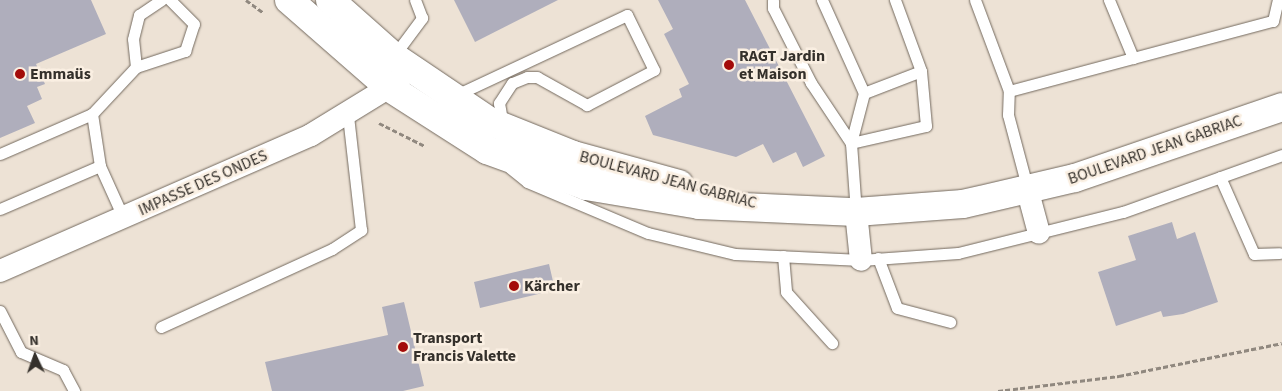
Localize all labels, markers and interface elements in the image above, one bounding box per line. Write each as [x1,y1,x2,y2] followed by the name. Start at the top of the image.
[739,46,825,84] place label: RAGT Jardin et Maison
[723,59,735,71] marker: RAGT Jardin et Maison
[30,64,91,84] place label: Emmaüs
[14,68,26,80] marker: Emmaüs
[1066,111,1244,189] street label: BOULEVARD JEAN GABRIAC
[136,146,270,220] street label: IMPASSE DES ONDES
[577,147,759,213] street label: BOULEVARD JEAN GABRIAC
[524,276,580,296] place label: Kärcher
[508,280,520,292] marker: Kärcher
[413,328,516,366] place label: Transport Francis Valette
[10,331,60,381] north arrow
[29,331,39,351] text: N
[397,341,409,353] marker: Transport Francis Valette

